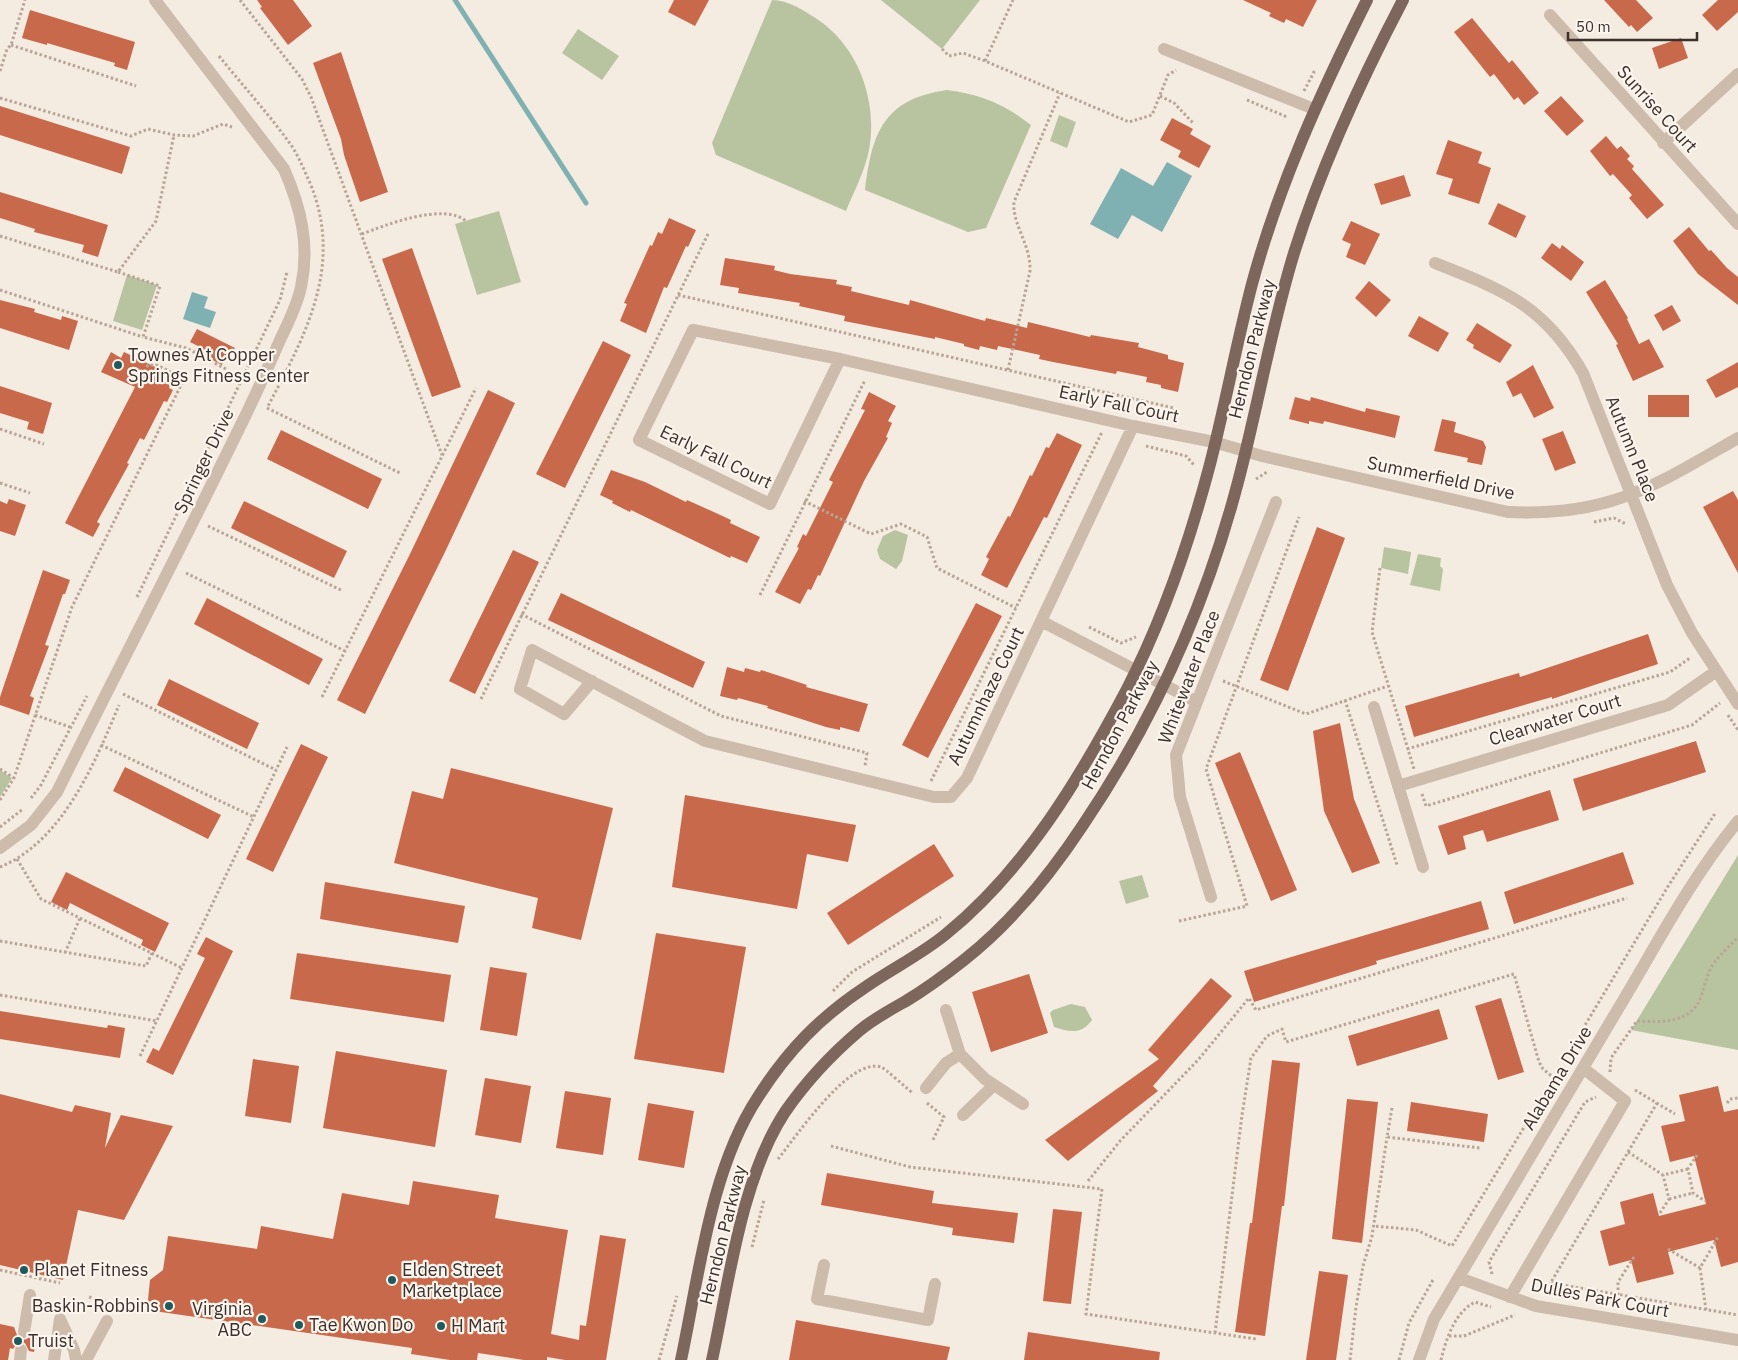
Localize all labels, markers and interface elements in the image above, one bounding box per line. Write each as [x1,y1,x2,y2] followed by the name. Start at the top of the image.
[1568,10,1697,42] scale bar
[1576,17,1611,36] text: 50 m
[1612,60,1703,157] street label: Sunrise Court
[1223,277,1280,421] street label: Herndon Parkway
[128,343,310,387] place label: Townes At Copper Springs Fitness Center
[112,359,124,371] marker: Townes At Copper Springs Fitness Center
[1057,380,1181,427] street label: Early Fall Court
[1601,392,1664,505] street label: Autumn Place
[168,404,239,517] street label: Springer Drive
[656,419,776,494] street label: Early Fall Court
[1365,451,1517,504] street label: Summerfield Drive
[1152,607,1225,747] street label: Whitewater Place
[942,623,1029,769] street label: Autumnhaze Court
[1076,656,1163,793] street label: Herndon Parkway
[1486,688,1624,751] street label: Clearwater Court
[1516,1021,1597,1134] street label: Alabama Drive
[694,1163,751,1307] street label: Herndon Parkway
[34,1258,149,1281] place label: Planet Fitness
[402,1258,502,1302] place label: Elden Street Marketplace
[18,1264,30,1276] marker: Planet Fitness
[1529,1273,1671,1322] street label: Dulles Park Court
[386,1274,398,1286] marker: Elden Street Marketplace
[32,1294,159,1317] place label: Baskin-Robbins
[192,1297,252,1341] place label: Virginia ABC
[163,1300,175,1312] marker: Baskin-Robbins
[256,1313,268,1325] marker: Virginia ABC
[309,1313,413,1336] place label: Tae Kwon Do
[451,1314,505,1337] place label: H Mart
[293,1319,305,1331] marker: Tae Kwon Do
[435,1320,447,1332] marker: H Mart
[28,1329,74,1352] place label: Truist
[12,1335,24,1347] marker: Truist

